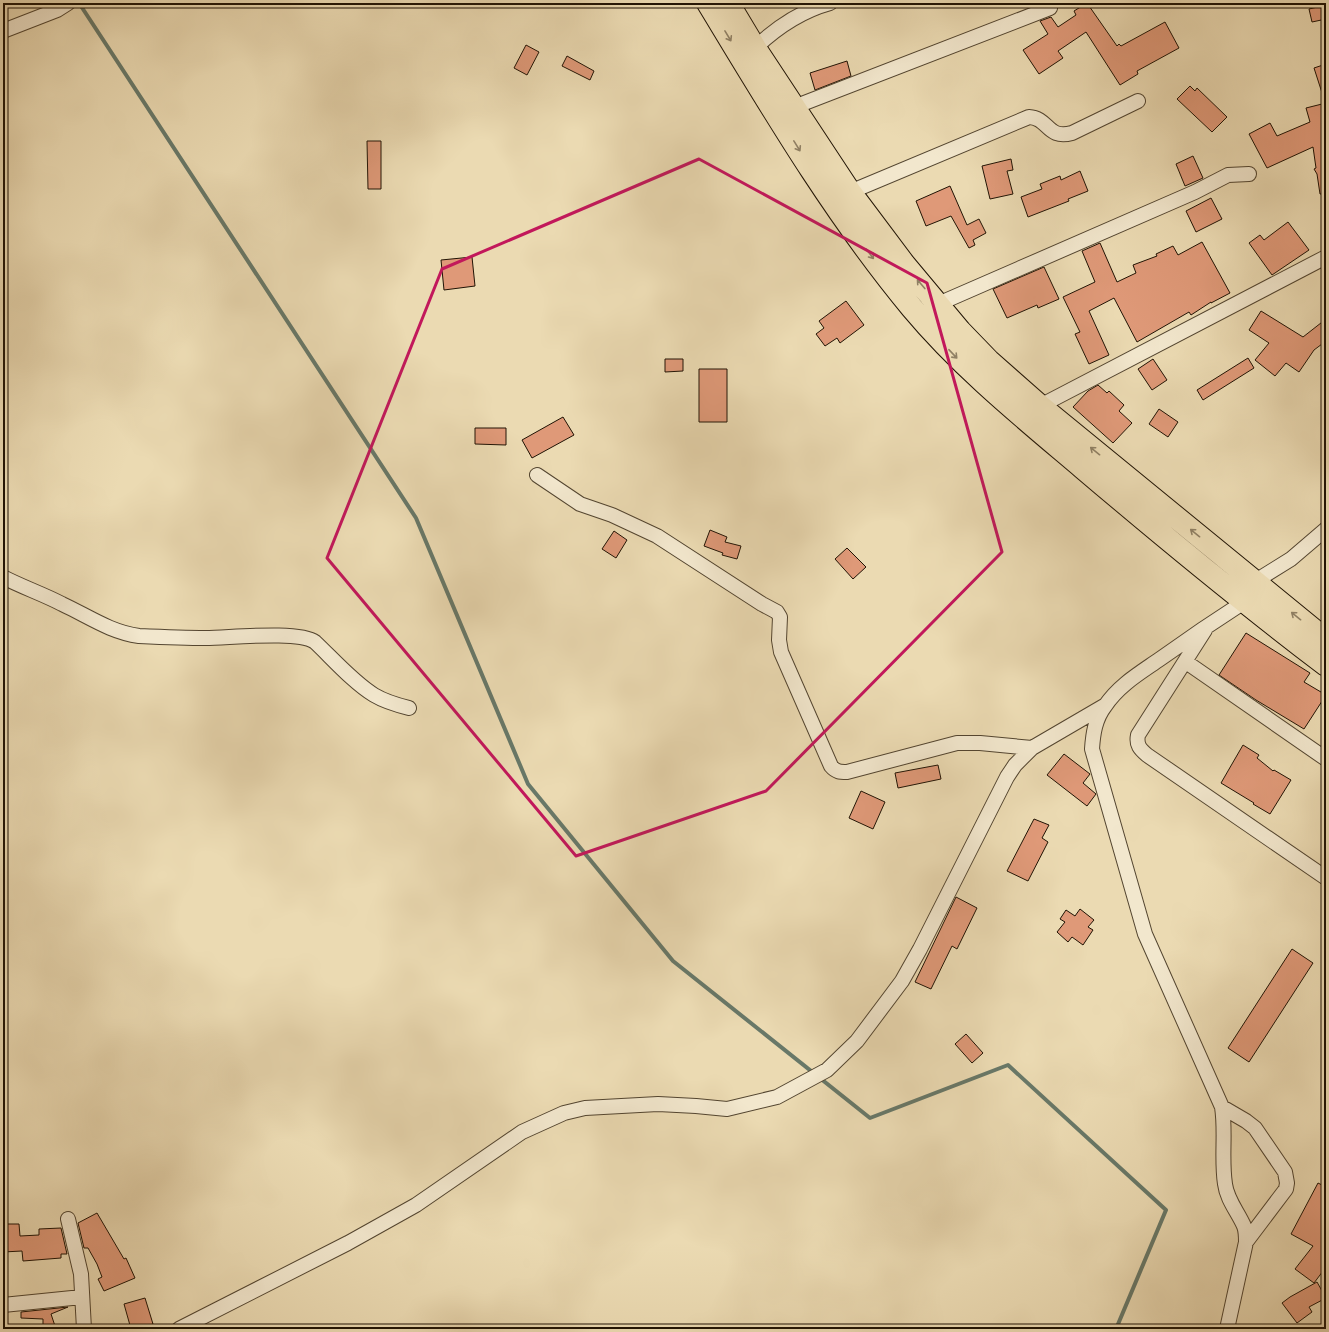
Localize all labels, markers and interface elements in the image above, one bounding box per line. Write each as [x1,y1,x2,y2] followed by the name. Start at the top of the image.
[724,30,732,41] one-way arrow
[793,140,801,151] one-way arrow
[866,248,874,259] one-way arrow
[916,278,925,289] one-way arrow
[949,348,958,359] one-way arrow
[1089,446,1100,455] one-way arrow
[1190,529,1200,538] one-way arrow
[1290,611,1301,620] one-way arrow

